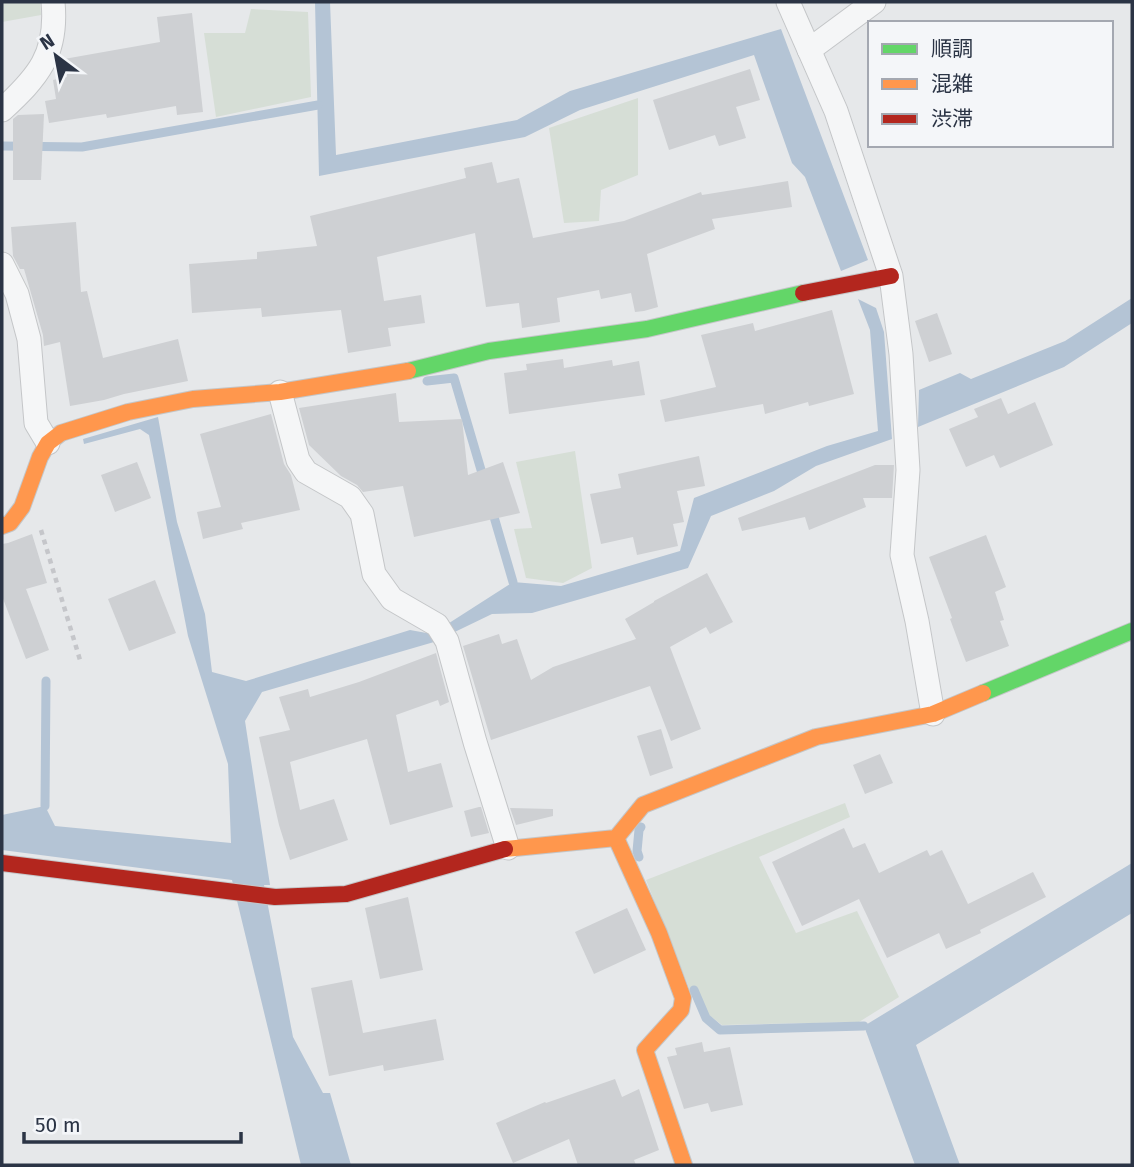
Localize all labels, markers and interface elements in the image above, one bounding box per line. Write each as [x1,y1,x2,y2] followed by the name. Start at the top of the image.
[21,21,91,91] north arrow
[868,21,1113,147] legend
[36,29,59,55] text: N
[931,36,973,62] text: 順調
[931,71,973,97] text: 混雑
[931,106,973,132] text: 渋滞
[24,1100,242,1144] scale bar
[35,1112,81,1138] text: 50 m

